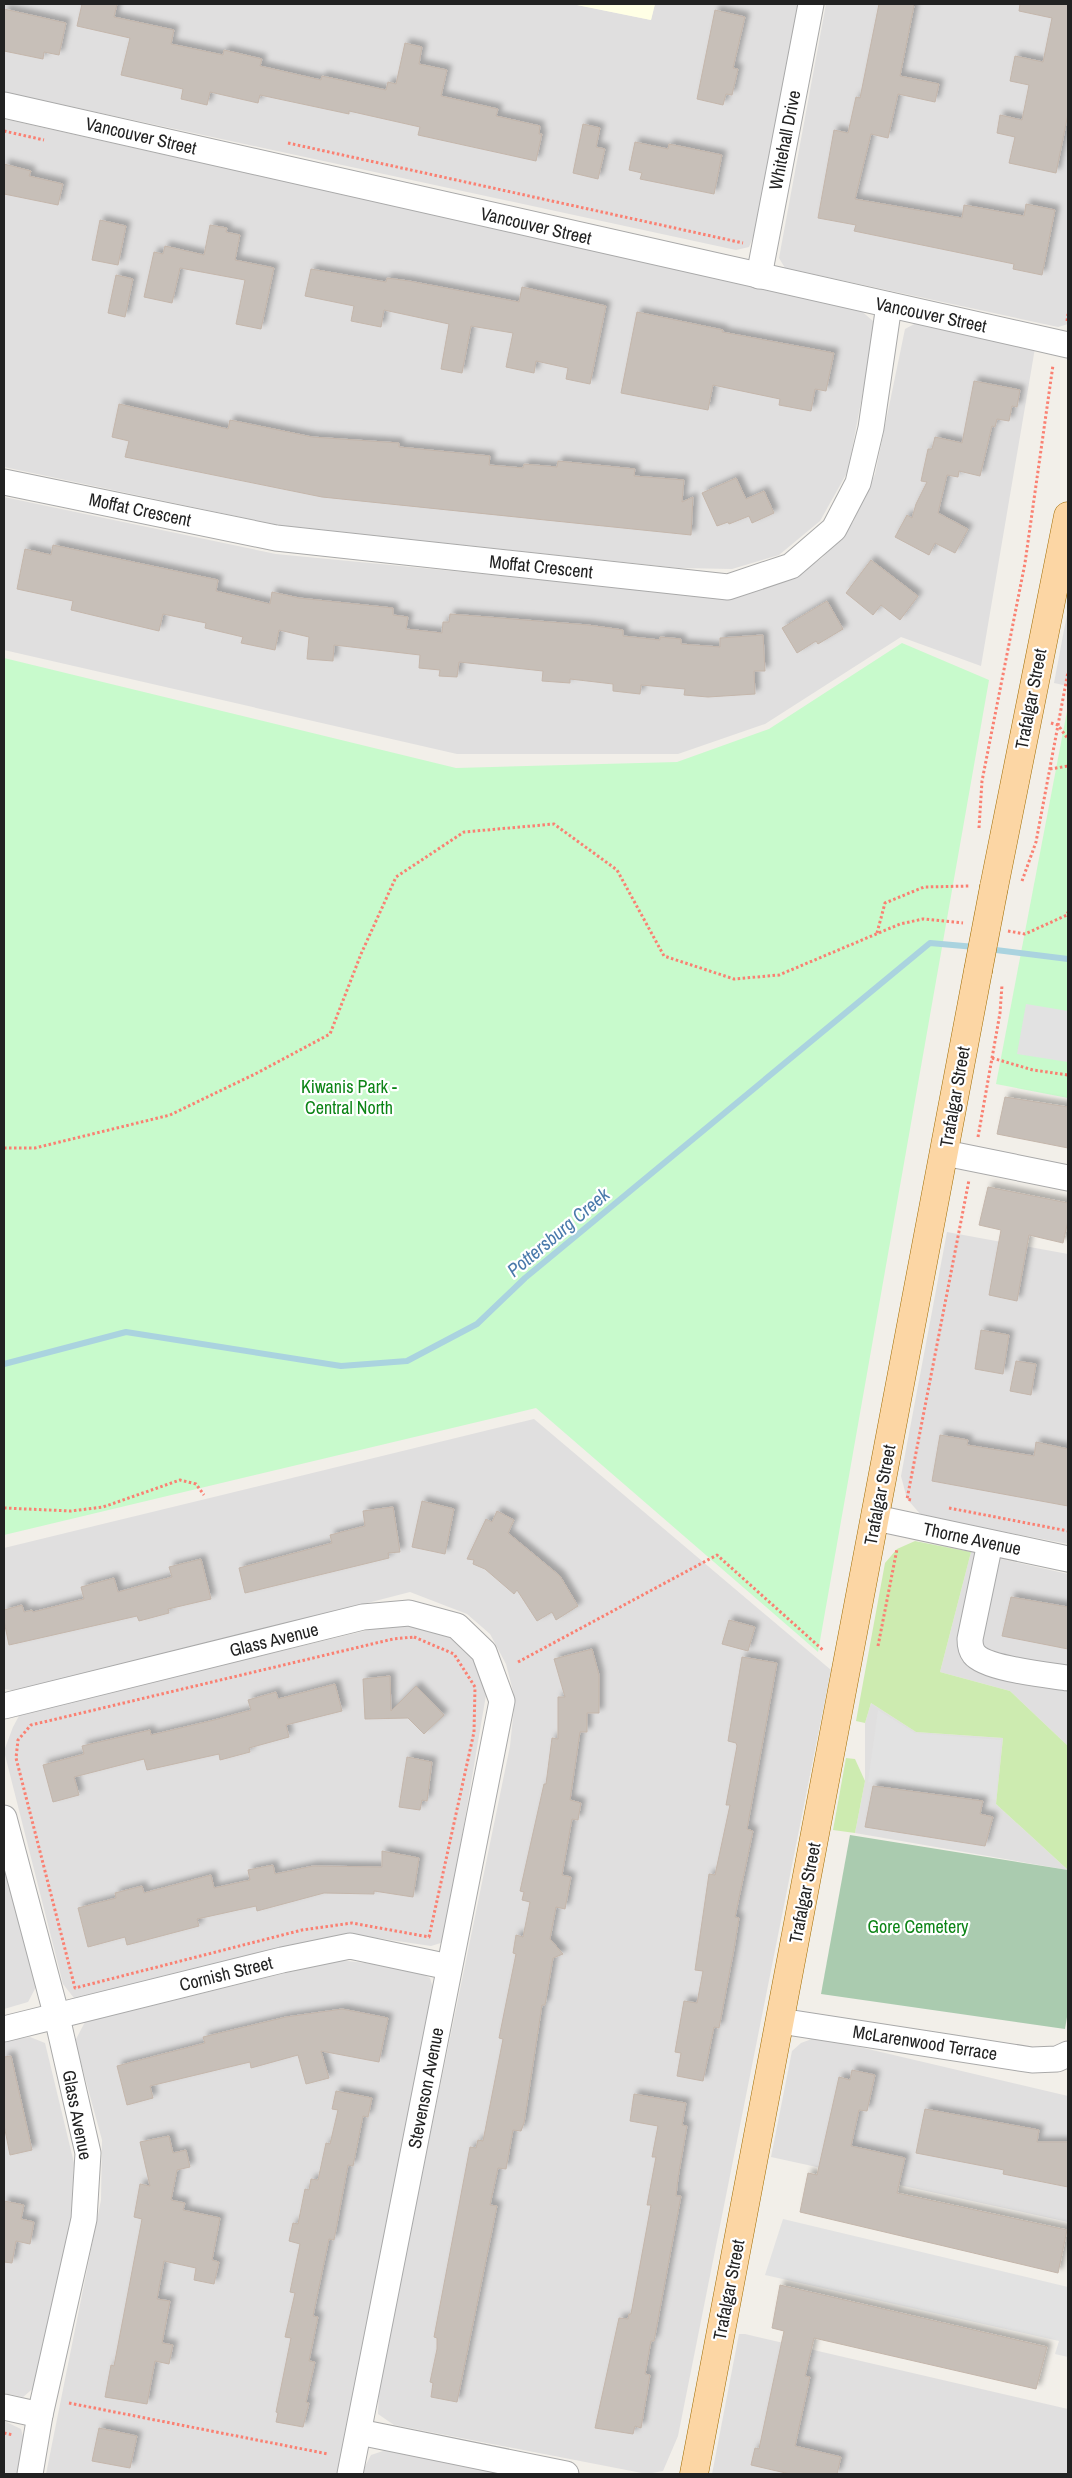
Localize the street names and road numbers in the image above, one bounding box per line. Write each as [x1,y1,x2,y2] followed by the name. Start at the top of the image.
[763,88,806,192] street label: Whitehall Drive
[83,111,199,160] street label: Vancouver Street
[478,201,594,250] street label: Vancouver Street
[873,291,989,338] street label: Vancouver Street
[87,486,194,533] street label: Moffat Crescent
[488,549,594,584] street label: Moffat Crescent
[1009,646,1053,751] street label: Trafalgar Street
[933,1045,976,1149] street label: Trafalgar Street
[858,1442,902,1547] street label: Trafalgar Street
[921,1516,1024,1561] street label: Thorne Avenue
[227,1616,321,1663] street label: Glass Avenue
[783,1840,827,1945] street label: Trafalgar Street
[177,1950,275,1997] street label: Cornish Street
[851,2019,999,2066] street label: McLarenwood Terrace
[402,2025,450,2151] street label: Stevenson Avenue
[57,2068,98,2162] street label: Glass Avenue
[707,2237,751,2342] street label: Trafalgar Street

